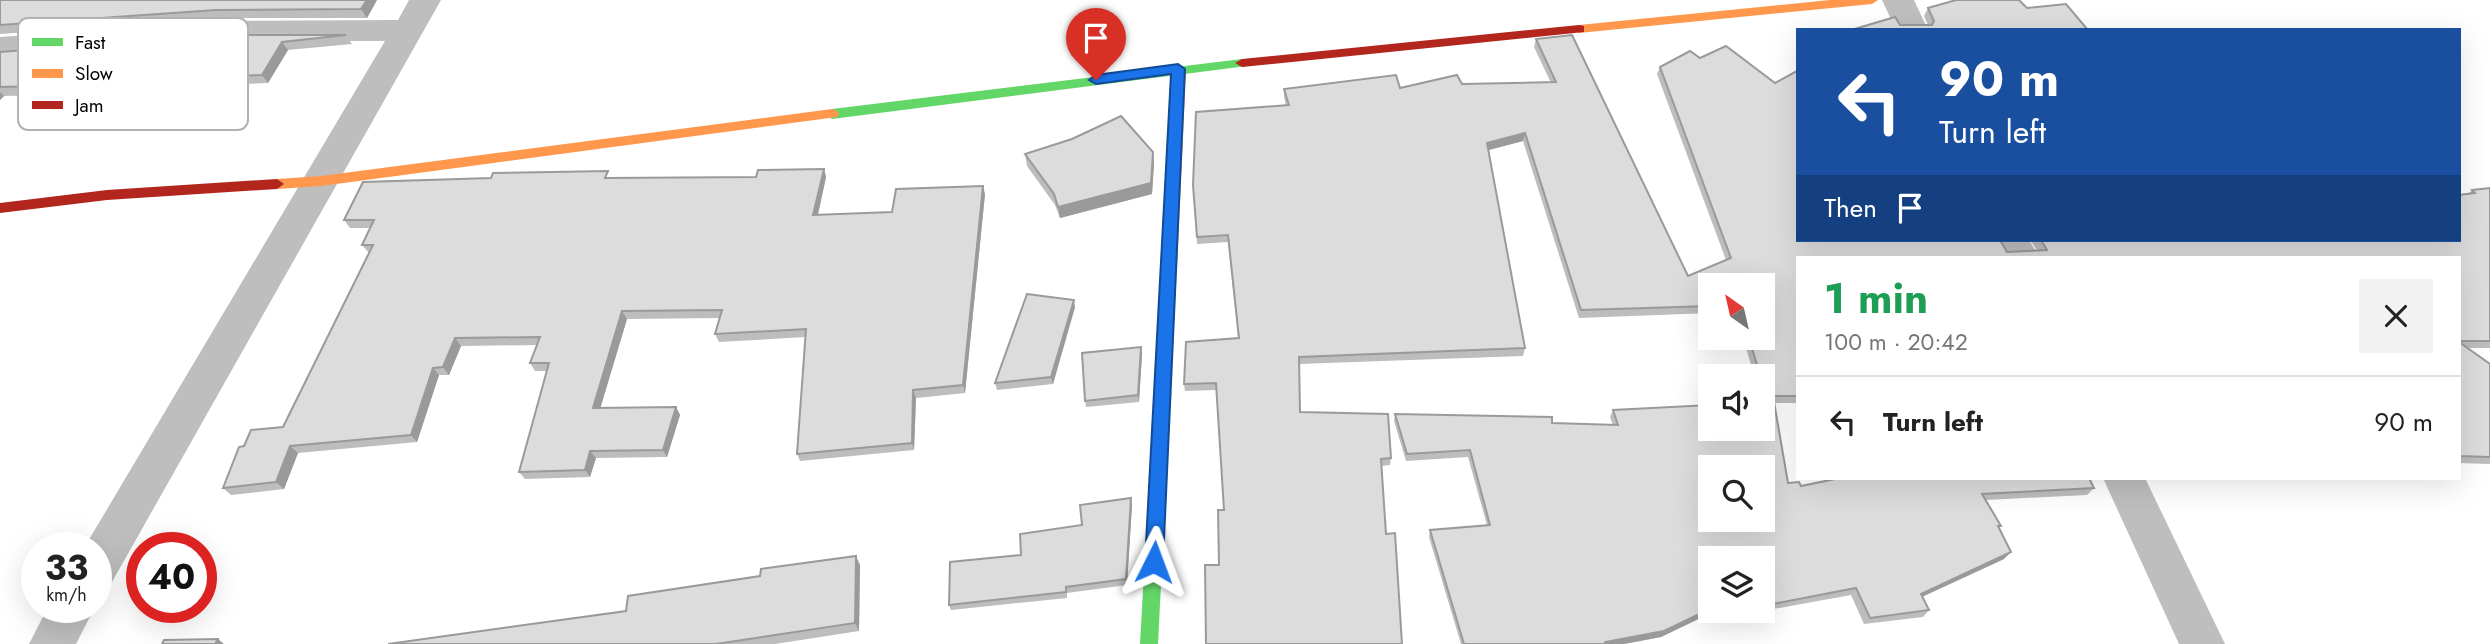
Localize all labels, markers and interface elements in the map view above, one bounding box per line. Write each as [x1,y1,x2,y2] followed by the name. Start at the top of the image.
[1066,8,1126,80] pin
[18,18,248,130] legend
[1077,19,1115,57] icon: arrive
[75,29,106,56] text: Fast
[1939,44,2059,114] text: 90 m
[1824,56,1915,147] icon: left
[75,60,113,87] text: Slow
[72,92,104,119] text: Jam
[1939,109,2046,155] text: Turn left
[1824,189,1877,227] text: Then
[1891,189,1929,227] icon: arrive
[1824,268,1928,329] text: 1 min
[1698,273,1774,350] north arrow
[1698,273,1775,623] map controls
[2359,279,2433,353] button: close
[1824,325,1968,359] text: 100 m · 20:42
[1698,364,1775,441] button: sound
[1824,403,1862,441] icon: left
[1883,403,1983,441] text: Turn left
[2374,403,2433,441] text: 90 m
[1698,455,1775,532] button: search
[1117,525,1191,599] position arrow
[126,532,217,623] speed limit sign: 40
[45,543,88,593] text: 33
[1698,546,1775,623] button: layers
[46,582,87,608] text: km/h

